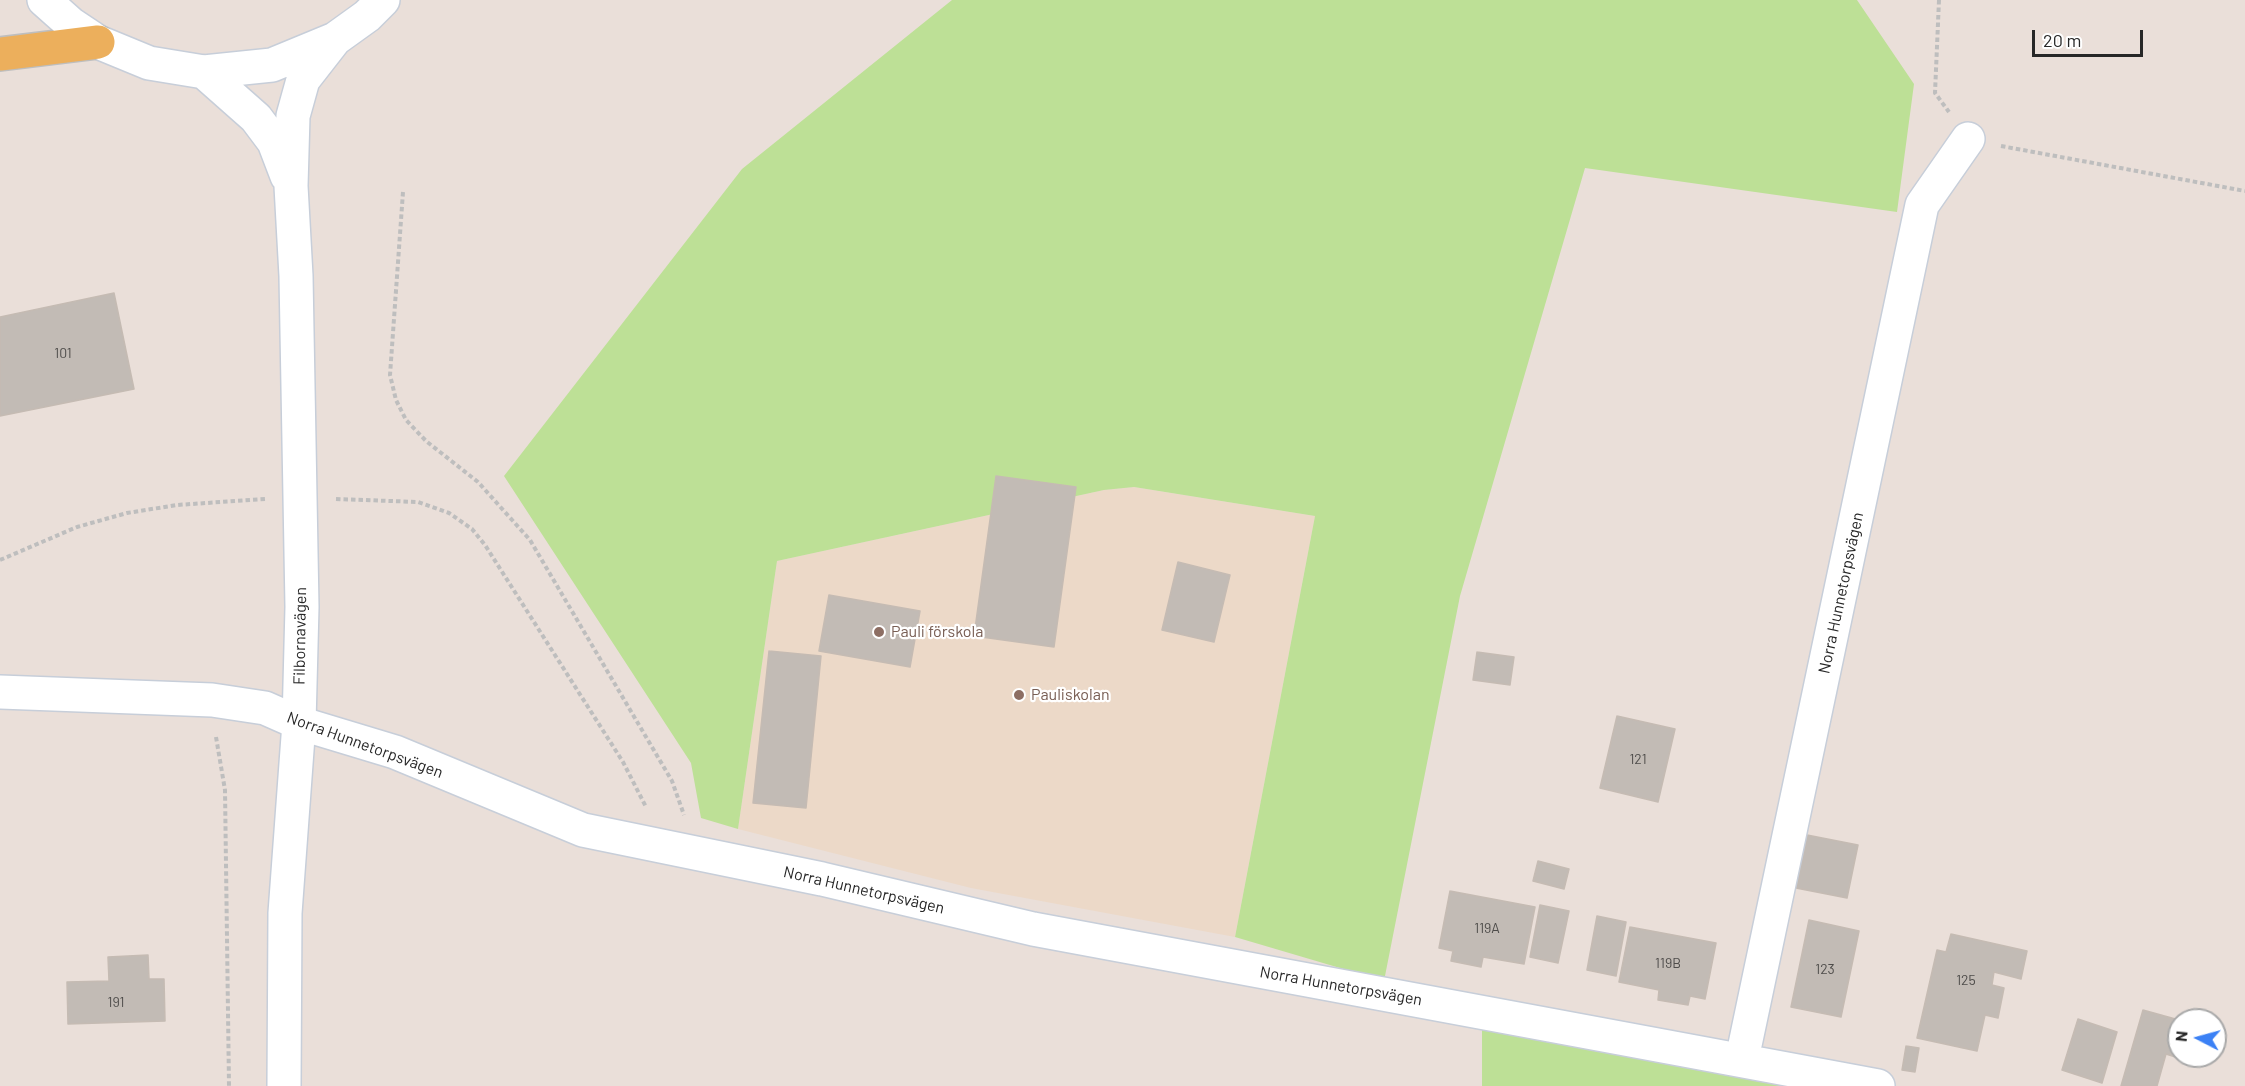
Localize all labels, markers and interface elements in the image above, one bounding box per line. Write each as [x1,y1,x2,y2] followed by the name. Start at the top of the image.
[2035,18,2146,56] scale bar
[2043,29,2081,51] text: 20 m
[54,345,72,361] house number: 101
[1815,511,1867,675] street label: Norra Hunnetorpsvägen
[290,587,310,685] street label: Filbornavägen
[891,622,983,642] place label: Pauli förskola
[872,625,886,639] marker: Pauli förskola
[1031,685,1110,705] place label: Pauliskolan
[1012,688,1026,702] marker: Pauliskolan
[284,708,446,782] street label: Norra Hunnetorpsvägen
[1629,751,1647,767] house number: 121
[782,862,946,918] street label: Norra Hunnetorpsvägen
[1474,920,1500,936] house number: 119A
[1655,955,1681,971] house number: 119B
[1815,961,1835,977] house number: 123
[1258,962,1424,1010] street label: Norra Hunnetorpsvägen
[1956,972,1976,988] house number: 125
[108,994,124,1010] house number: 191
[2167,1008,2227,1068] north arrow
[2171,1030,2191,1043] text: N

